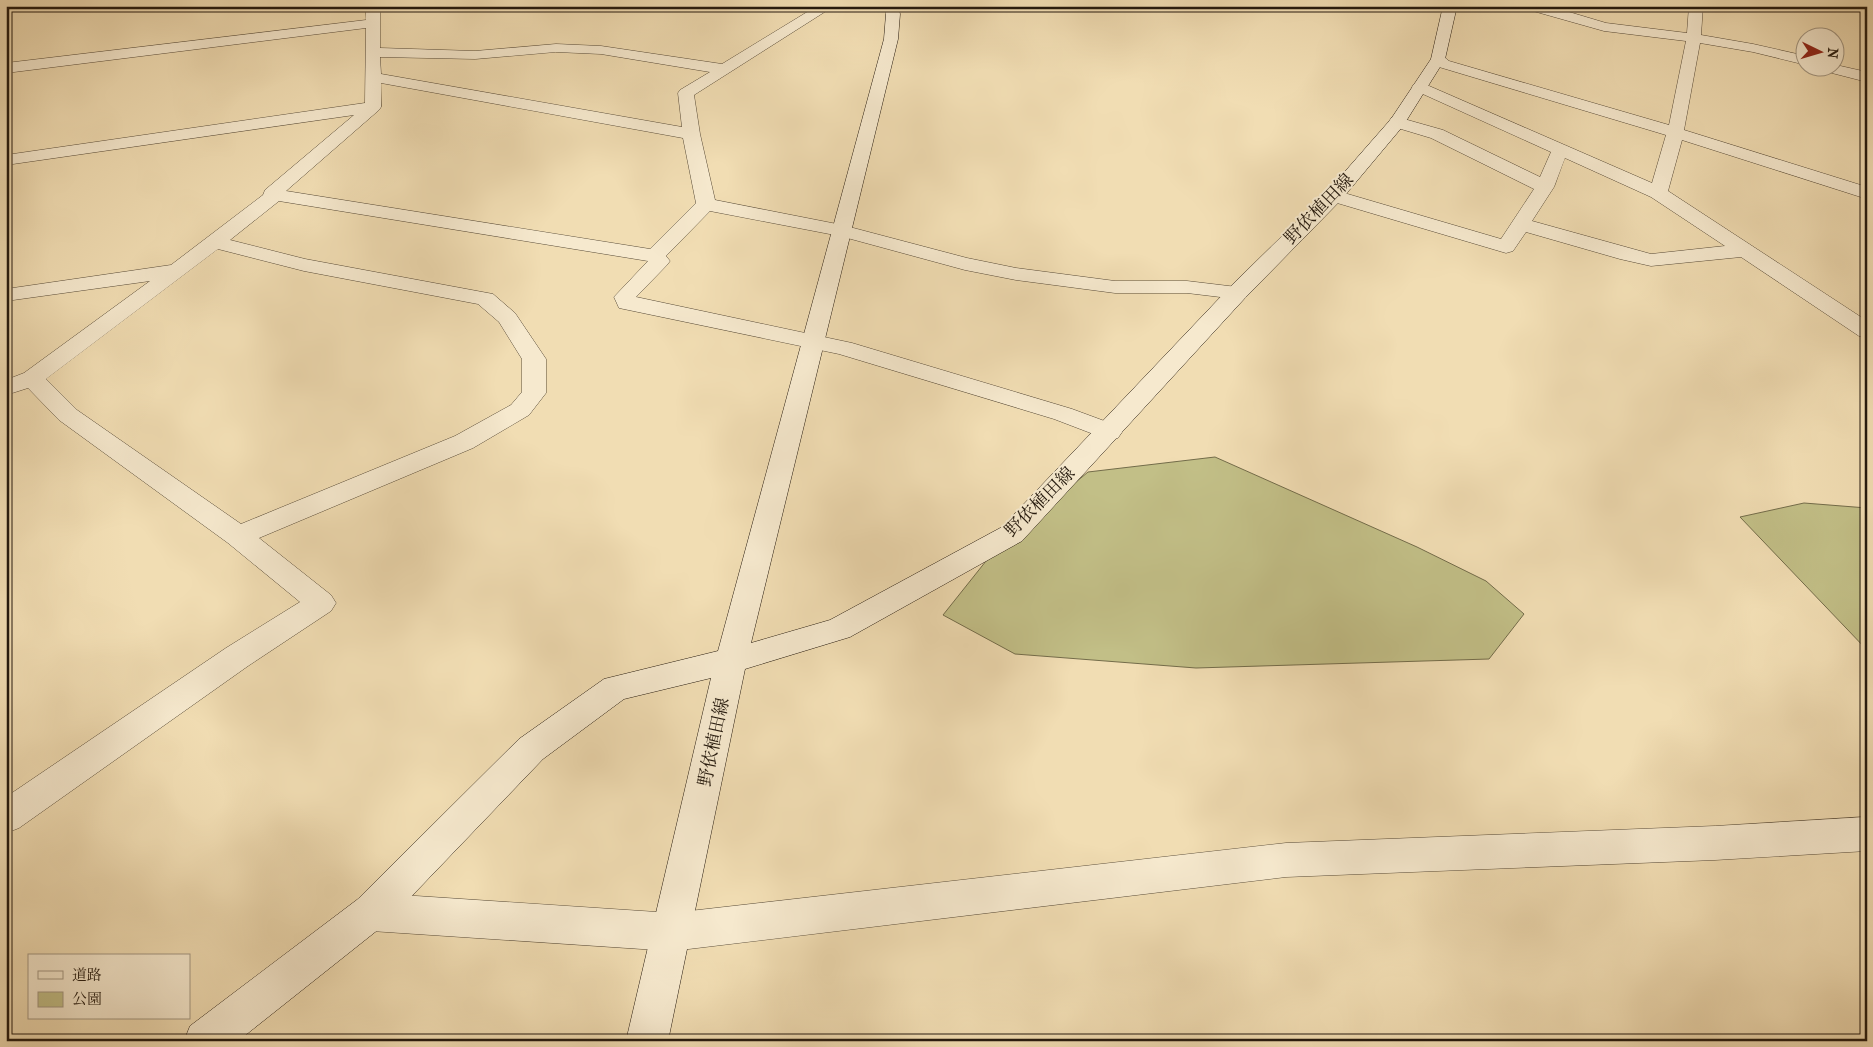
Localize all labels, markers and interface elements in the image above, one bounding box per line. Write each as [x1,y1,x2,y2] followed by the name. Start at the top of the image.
[1796,28,1846,78] north arrow
[1823,47,1841,59] text: N
[1280,169,1358,249] street label: 野依植田線
[1001,463,1079,541] street label: 野依植田線
[694,696,734,788] street label: 野依植田線
[28,954,190,1020] legend
[72,966,102,984] text: 道路
[72,990,102,1008] text: 公園

